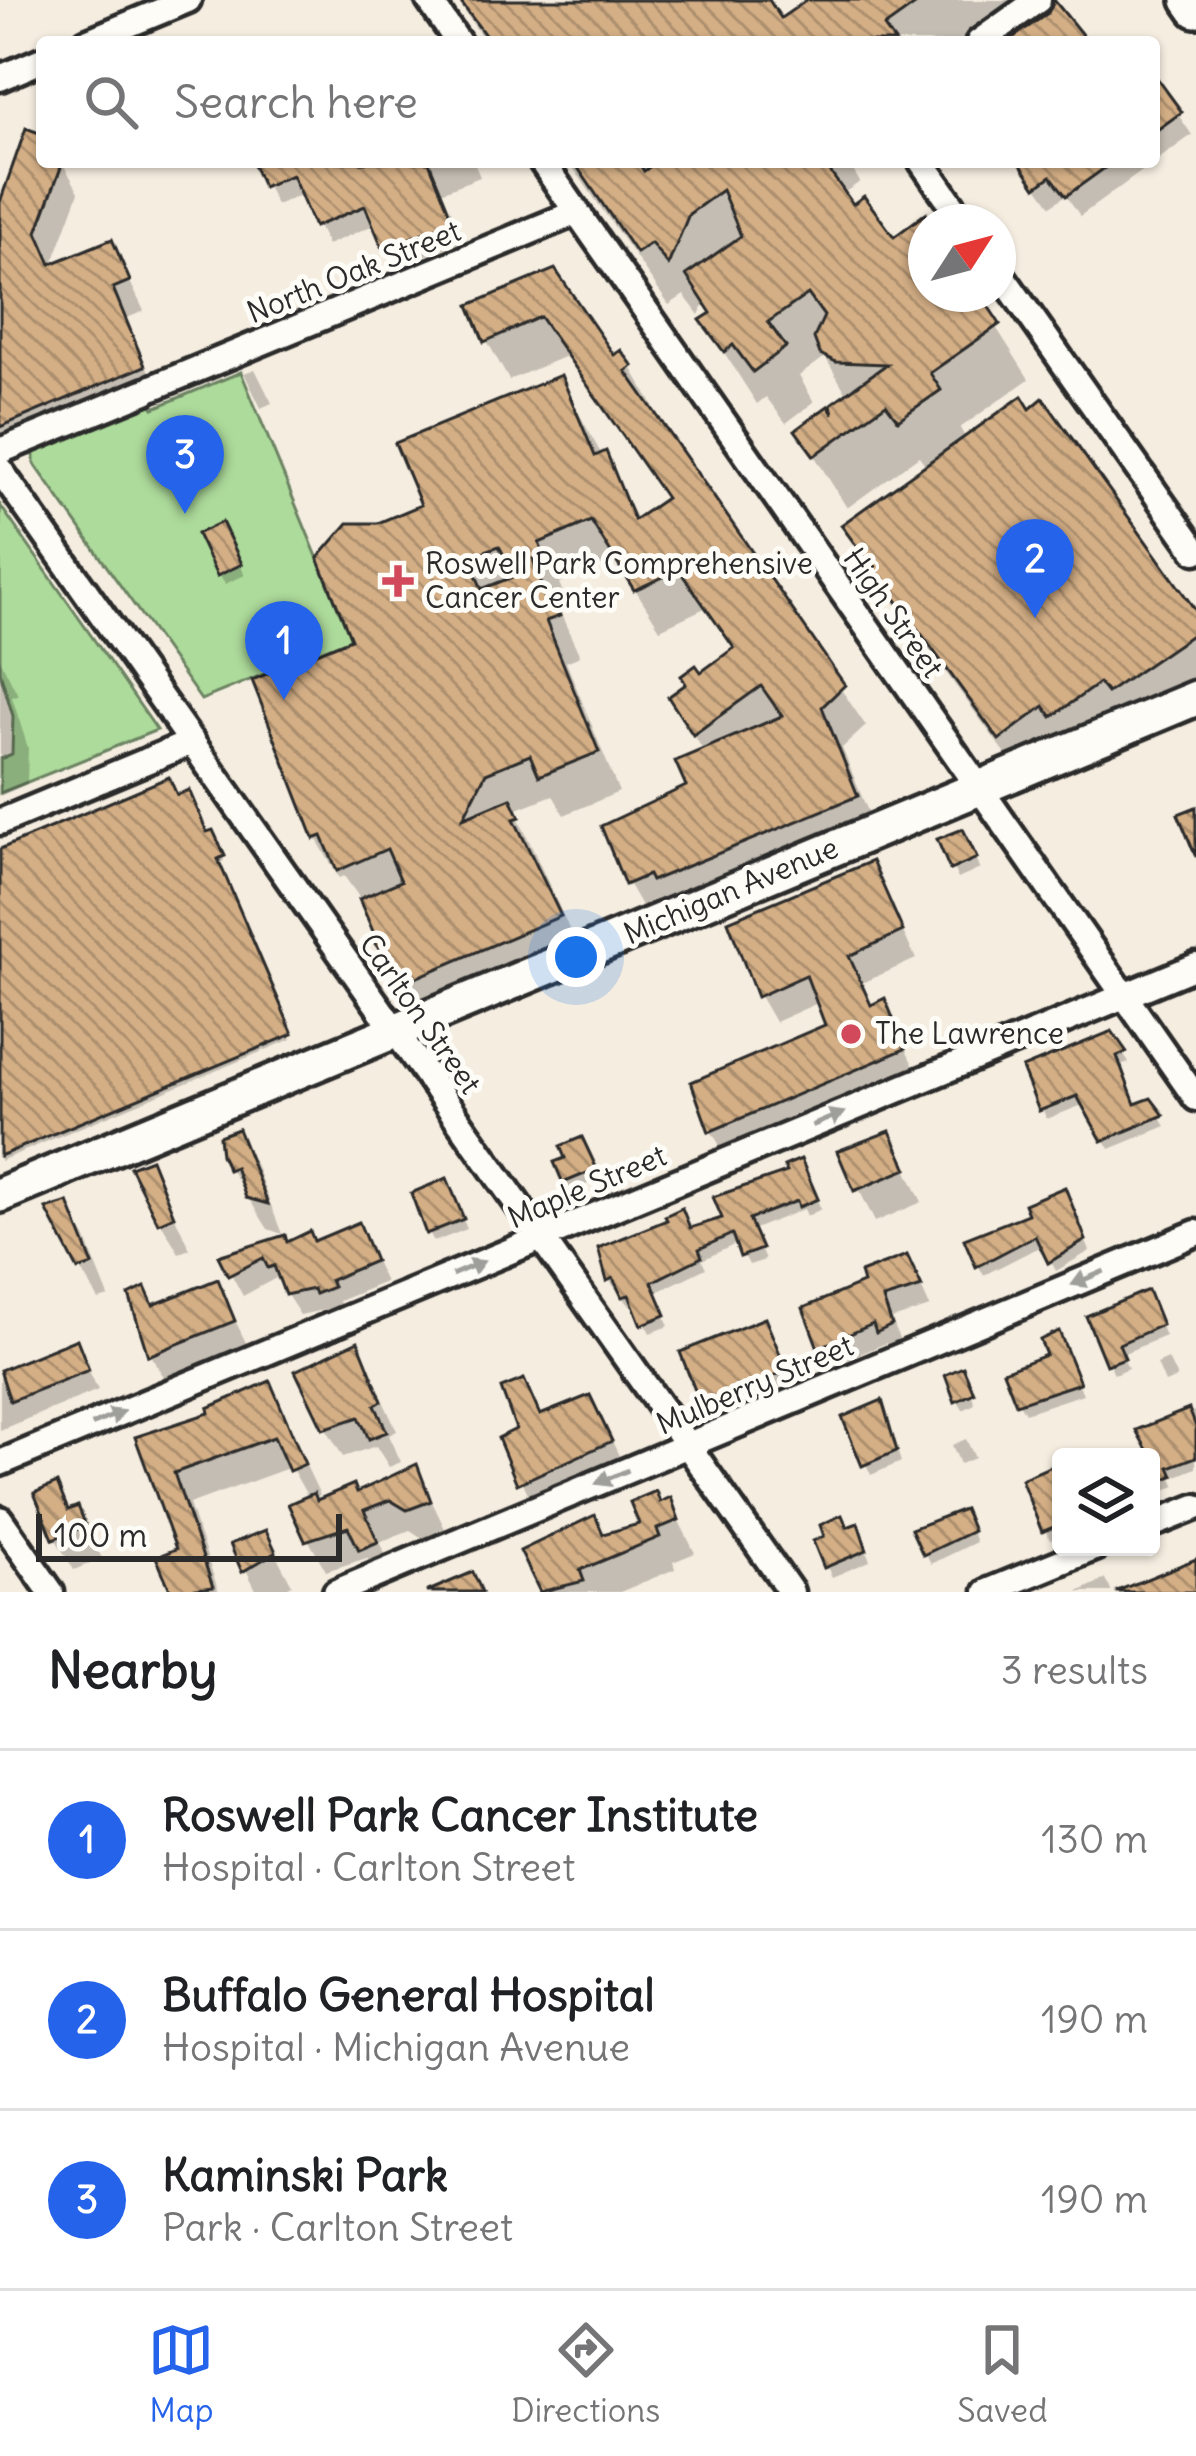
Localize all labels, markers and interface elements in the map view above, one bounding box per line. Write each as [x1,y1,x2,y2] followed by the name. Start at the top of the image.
[36,36,1160,168] search box
[78,69,144,135] icon: search
[174,74,418,130] text: Search here
[908,204,1016,312] north arrow
[241,211,466,331] street label: North Oak Street
[146,415,224,514] pin: 3
[996,519,1074,618] pin: 2
[835,540,952,685] street label: High Street
[425,544,813,616] place label: Roswell Park Comprehensive Cancer Center
[382,565,414,597] marker: Roswell Park Comprehensive Cancer Center
[245,601,323,700] pin: 1
[618,828,844,952] street label: Michigan Avenue
[352,926,490,1101] street label: Carlton Street
[546,927,606,987] your location
[875,1014,1064,1052] place label: The Lawrence
[838,1021,864,1047] marker: The Lawrence
[811,1109,847,1128] one-way arrow
[502,1136,672,1236] street label: Maple Street
[451,1258,486,1278] one-way arrow
[1070,1269,1106,1288] one-way arrow
[651,1326,859,1443] street label: Mulberry Street
[90,1408,126,1427] one-way arrow
[1052,1448,1160,1556] map controls
[1052,1448,1160,1556] button: layers
[594,1468,630,1487] one-way arrow
[36,1508,342,1561] scale bar
[54,1514,147,1556] text: 100 m
[48,1638,217,1702] text: Nearby
[1001,1646,1148,1695] text: 3 results
[162,1787,758,1843] text: Roswell Park Cancer Institute
[79,1815,95,1864] text: 1
[1041,1815,1148,1864] text: 130 m
[162,1843,575,1892] text: Hospital · Carlton Street
[162,1967,654,2023] text: Buffalo General Hospital
[76,1995,98,2044] text: 2
[1041,1995,1148,2044] text: 190 m
[162,2023,630,2072] text: Hospital · Michigan Avenue
[162,2147,448,2203] text: Kaminski Park
[76,2175,98,2224] text: 3
[1041,2175,1148,2224] text: 190 m
[162,2203,513,2252] text: Park · Carlton Street
[148,2317,214,2431] tab: Map
[511,2317,660,2431] tab: Directions
[957,2317,1048,2431] tab: Saved

